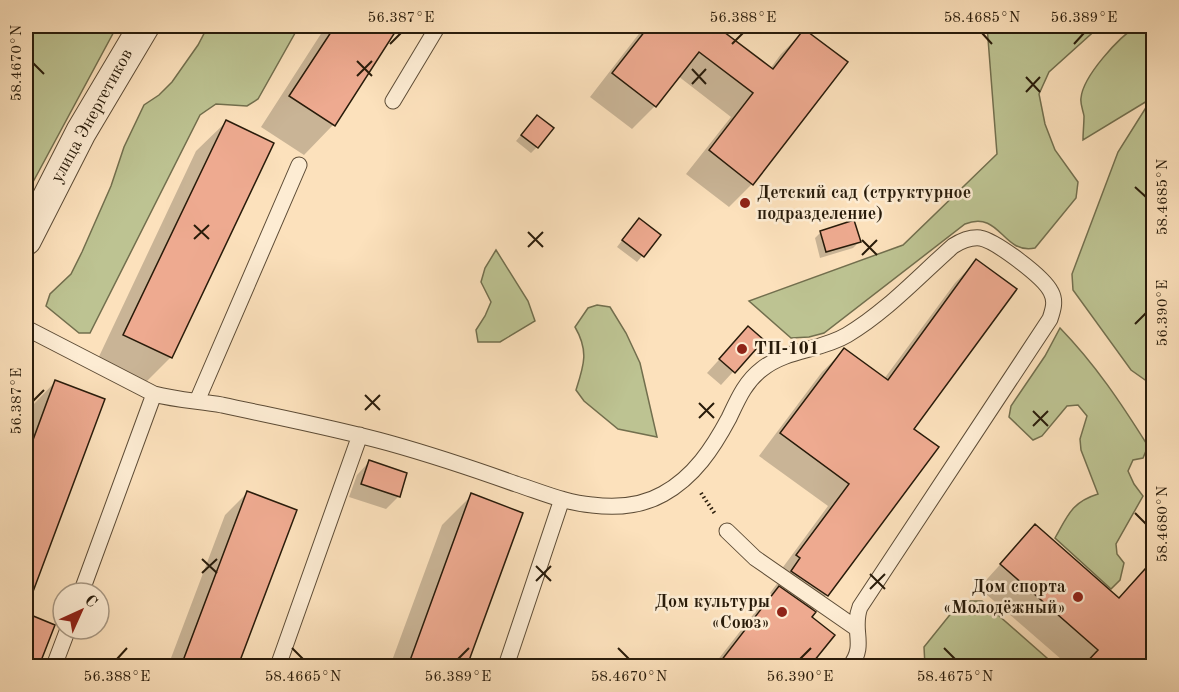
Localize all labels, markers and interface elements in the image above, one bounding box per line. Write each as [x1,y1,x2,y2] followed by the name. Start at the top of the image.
[368,11,434,26] text: 56.387°E
[710,11,776,26] text: 56.388°E
[944,11,1021,26] text: 58.4685°N
[1051,11,1117,26] text: 56.389°E
[10,24,25,101] text: 58.4670°N
[48,46,136,186] street label: улица Энергетиков
[1156,158,1171,235] text: 58.4685°N
[757,184,971,223] place label: Детский сад (структурное подразделение)
[738,196,752,210] marker: Детский сад (структурное подразделение)
[1156,280,1171,346] text: 56.390°E
[754,340,819,358] place label: ТП-101
[735,342,749,356] marker: ТП-101
[10,368,25,434] text: 56.387°E
[1156,485,1171,562] text: 58.4680°N
[943,578,1066,617] place label: Дом спорта «Молодёжный»
[51,581,111,641] north arrow
[1071,590,1085,604] marker: Дом спорта «Молодёжный»
[81,592,100,611] text: С
[655,593,770,632] place label: Дом культуры «Союз»
[775,605,789,619] marker: Дом культуры «Союз»
[84,670,150,685] text: 56.388°E
[265,670,342,685] text: 58.4665°N
[425,670,491,685] text: 56.389°E
[591,670,668,685] text: 58.4670°N
[767,670,833,685] text: 56.390°E
[917,670,994,685] text: 58.4675°N

